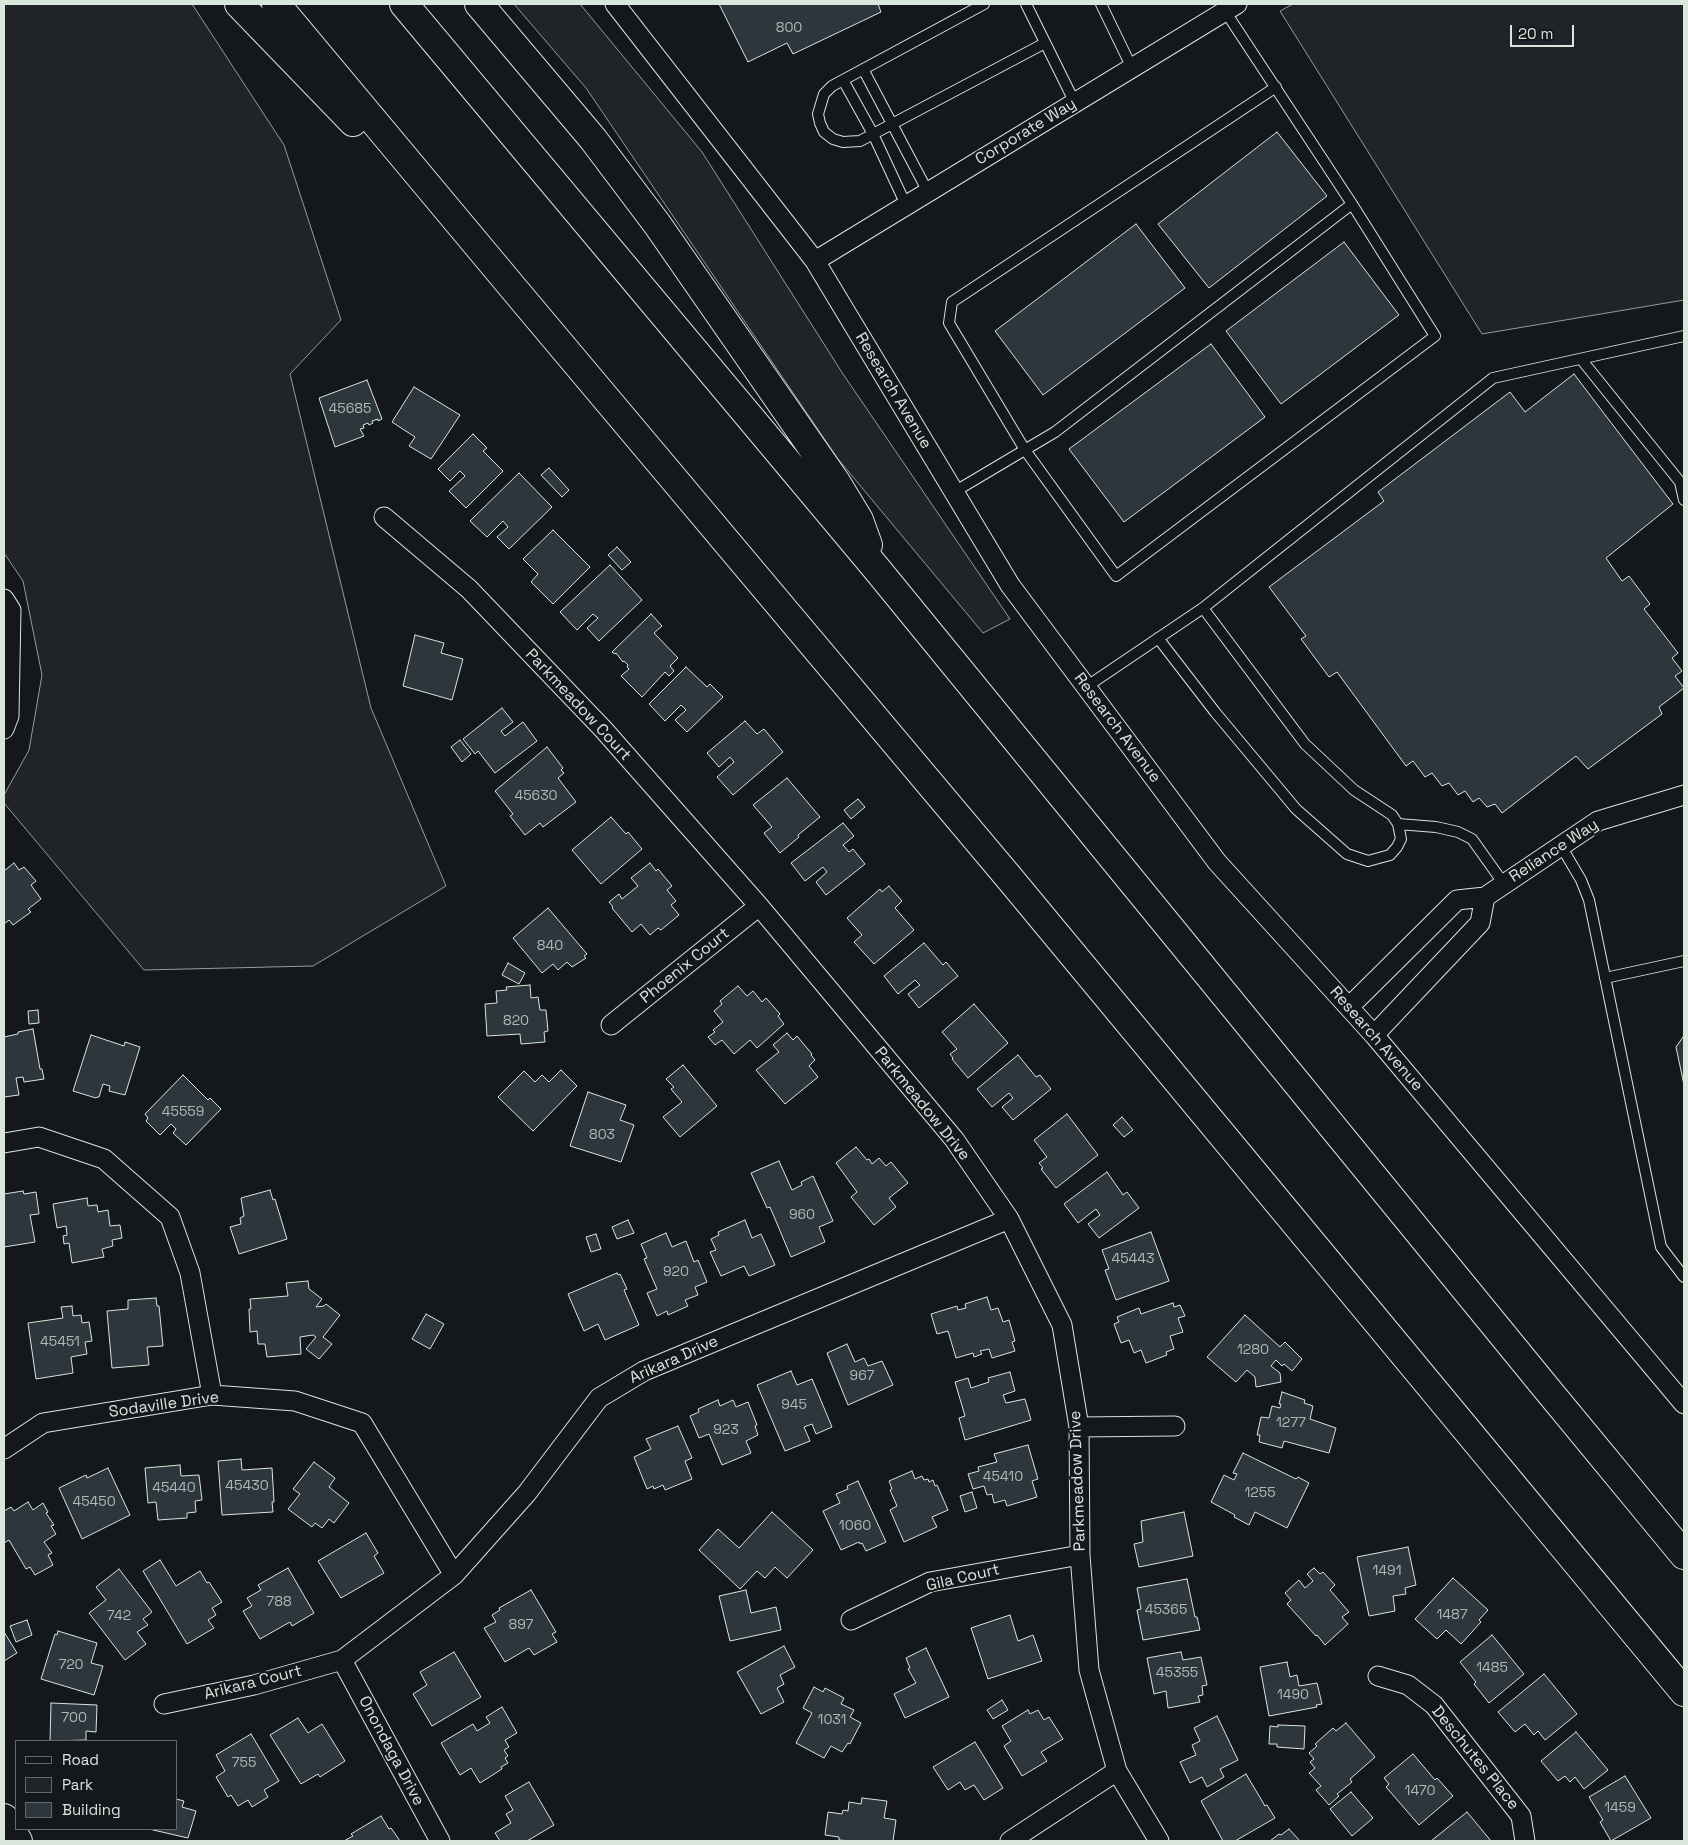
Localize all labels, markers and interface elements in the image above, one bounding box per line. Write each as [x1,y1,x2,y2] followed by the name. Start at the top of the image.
[1513,15,1577,47] scale bar
[776,20,802,36] house number: 800
[1518,24,1553,43] text: 20 m
[972,94,1080,170] street label: Corporate Way
[851,329,935,453] street label: Research Avenue
[329,401,371,417] house number: 45685
[521,645,635,765] street label: Parkmeadow Court
[1069,669,1165,787] street label: Research Avenue
[514,788,558,804] house number: 45630
[1506,815,1602,887] street label: Reliance Way
[636,924,734,1008] street label: Phoenix Court
[537,938,563,954] house number: 840
[1325,983,1427,1095] street label: Research Avenue
[503,1013,529,1029] house number: 820
[870,1043,974,1165] street label: Parkmeadow Drive
[162,1104,204,1120] house number: 45559
[589,1127,615,1143] house number: 803
[789,1207,815,1223] house number: 960
[1111,1251,1155,1267] house number: 45443
[663,1264,689,1280] house number: 920
[627,1332,721,1388] street label: Arikara Drive
[40,1334,80,1350] house number: 45451
[1237,1342,1269,1358] house number: 1280
[850,1368,874,1384] house number: 967
[108,1388,220,1422] street label: Sodaville Drive
[781,1397,807,1413] house number: 945
[1066,1410,1090,1552] street label: Parkmeadow Drive
[1276,1415,1306,1431] house number: 1277
[713,1422,739,1438] house number: 923
[983,1469,1023,1485] house number: 45410
[225,1478,269,1494] house number: 45430
[152,1480,196,1496] house number: 45440
[1244,1485,1276,1501] house number: 1255
[72,1494,116,1510] house number: 45450
[839,1518,871,1534] house number: 1060
[924,1560,1002,1596] street label: Gila Court
[1372,1563,1402,1579] house number: 1491
[266,1594,292,1610] house number: 788
[1145,1602,1187,1618] house number: 45365
[1436,1607,1468,1623] house number: 1487
[107,1608,131,1624] house number: 742
[509,1617,533,1633] house number: 897
[58,1657,84,1673] house number: 720
[1476,1660,1508,1676] house number: 1485
[202,1662,304,1704] street label: Arikara Court
[1156,1665,1198,1681] house number: 45355
[1277,1687,1309,1703] house number: 1490
[354,1693,428,1809] street label: Onondaga Drive
[1427,1702,1523,1814] street label: Deschutes Place
[61,1710,87,1726] house number: 700
[818,1712,846,1728] house number: 1031
[15,1740,178,1830] legend
[62,1750,99,1769] text: Road
[232,1755,256,1771] house number: 755
[62,1775,93,1794] text: Park
[1405,1783,1435,1799] house number: 1470
[62,1800,121,1819] text: Building
[1604,1800,1636,1816] house number: 1459

